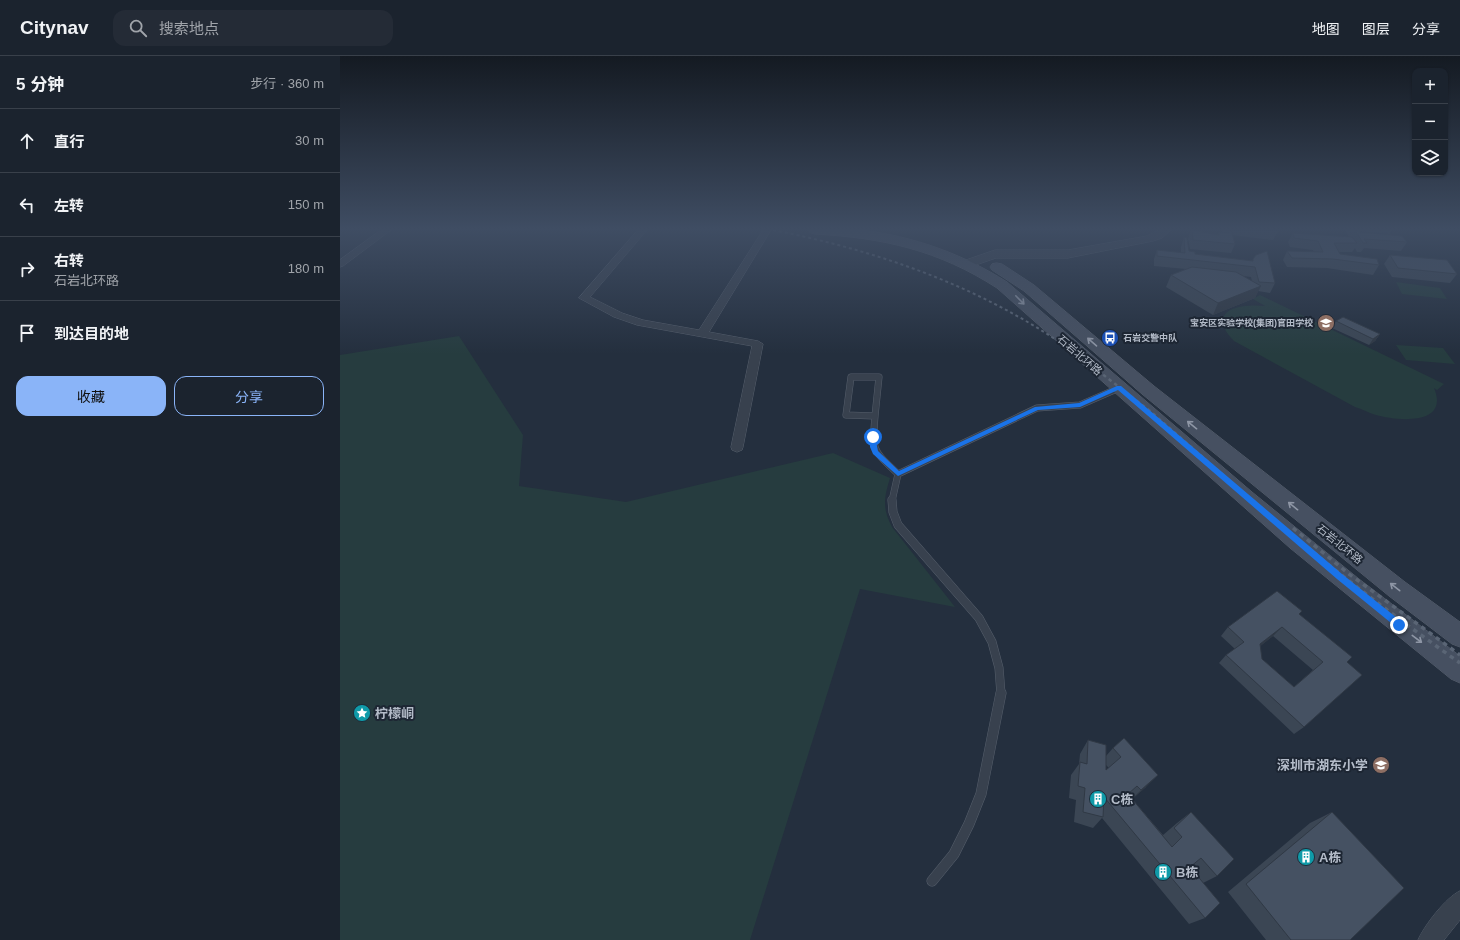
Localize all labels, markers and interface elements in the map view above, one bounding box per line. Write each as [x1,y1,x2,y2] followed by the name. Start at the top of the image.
[113,10,393,46] search box
[20,17,89,38] text: Citynav
[127,17,149,39] icon: search
[159,20,219,37] text: 搜索地点
[1312,21,1340,37] text: 地图
[1362,21,1390,37] text: 图层
[1412,21,1440,37] text: 分享
[1412,68,1448,176] map controls
[1412,68,1448,104] button: +
[16,75,64,94] text: 5 分钟
[250,76,324,91] text: 步行 · 360 m
[1412,104,1448,140] button: −
[16,130,38,152] icon: ahead
[54,133,84,150] text: 直行
[295,133,324,148] text: 30 m
[1412,140,1448,176] button: layers
[16,194,38,216] icon: left
[54,197,84,214] text: 左转
[288,197,324,212] text: 150 m
[54,252,84,269] text: 右转
[16,258,38,280] icon: right
[288,261,324,276] text: 180 m
[54,273,119,288] text: 石岩北环路
[1015,295,1025,305] one-way arrow
[1316,313,1336,333] school or university icon: 宝安区实验学校(集团)官田学校
[1190,317,1314,328] place label: 宝安区实验学校(集团)官田学校
[16,322,38,344] icon: arrive
[54,325,129,342] text: 到达目的地
[1100,328,1120,348] bus stop icon: 石岩交警中队
[1055,332,1105,378] street label: 石岩北环路
[1123,333,1178,343] place label: 石岩交警中队
[1087,337,1097,347] one-way arrow
[16,376,166,416] button: 收藏
[174,376,324,416] button: 分享
[1186,421,1197,430] one-way arrow
[864,428,882,446] route start
[1288,502,1299,511] one-way arrow
[1315,522,1365,566] street label: 石岩北环路
[1390,583,1401,592] one-way arrow
[1390,616,1408,634] route end
[1412,635,1423,643] one-way arrow
[352,703,372,723] place icon: 柠檬峒
[375,706,414,721] place label: 柠檬峒
[1371,755,1391,775] school or university icon: 深圳市湖东小学
[1277,758,1368,773] place label: 深圳市湖东小学
[1088,789,1108,809] building icon: C栋
[1111,792,1133,807] place label: C栋
[1296,847,1316,867] building icon: A栋
[1319,850,1341,865] place label: A栋
[1153,862,1173,882] building icon: B栋
[1176,865,1198,880] place label: B栋

